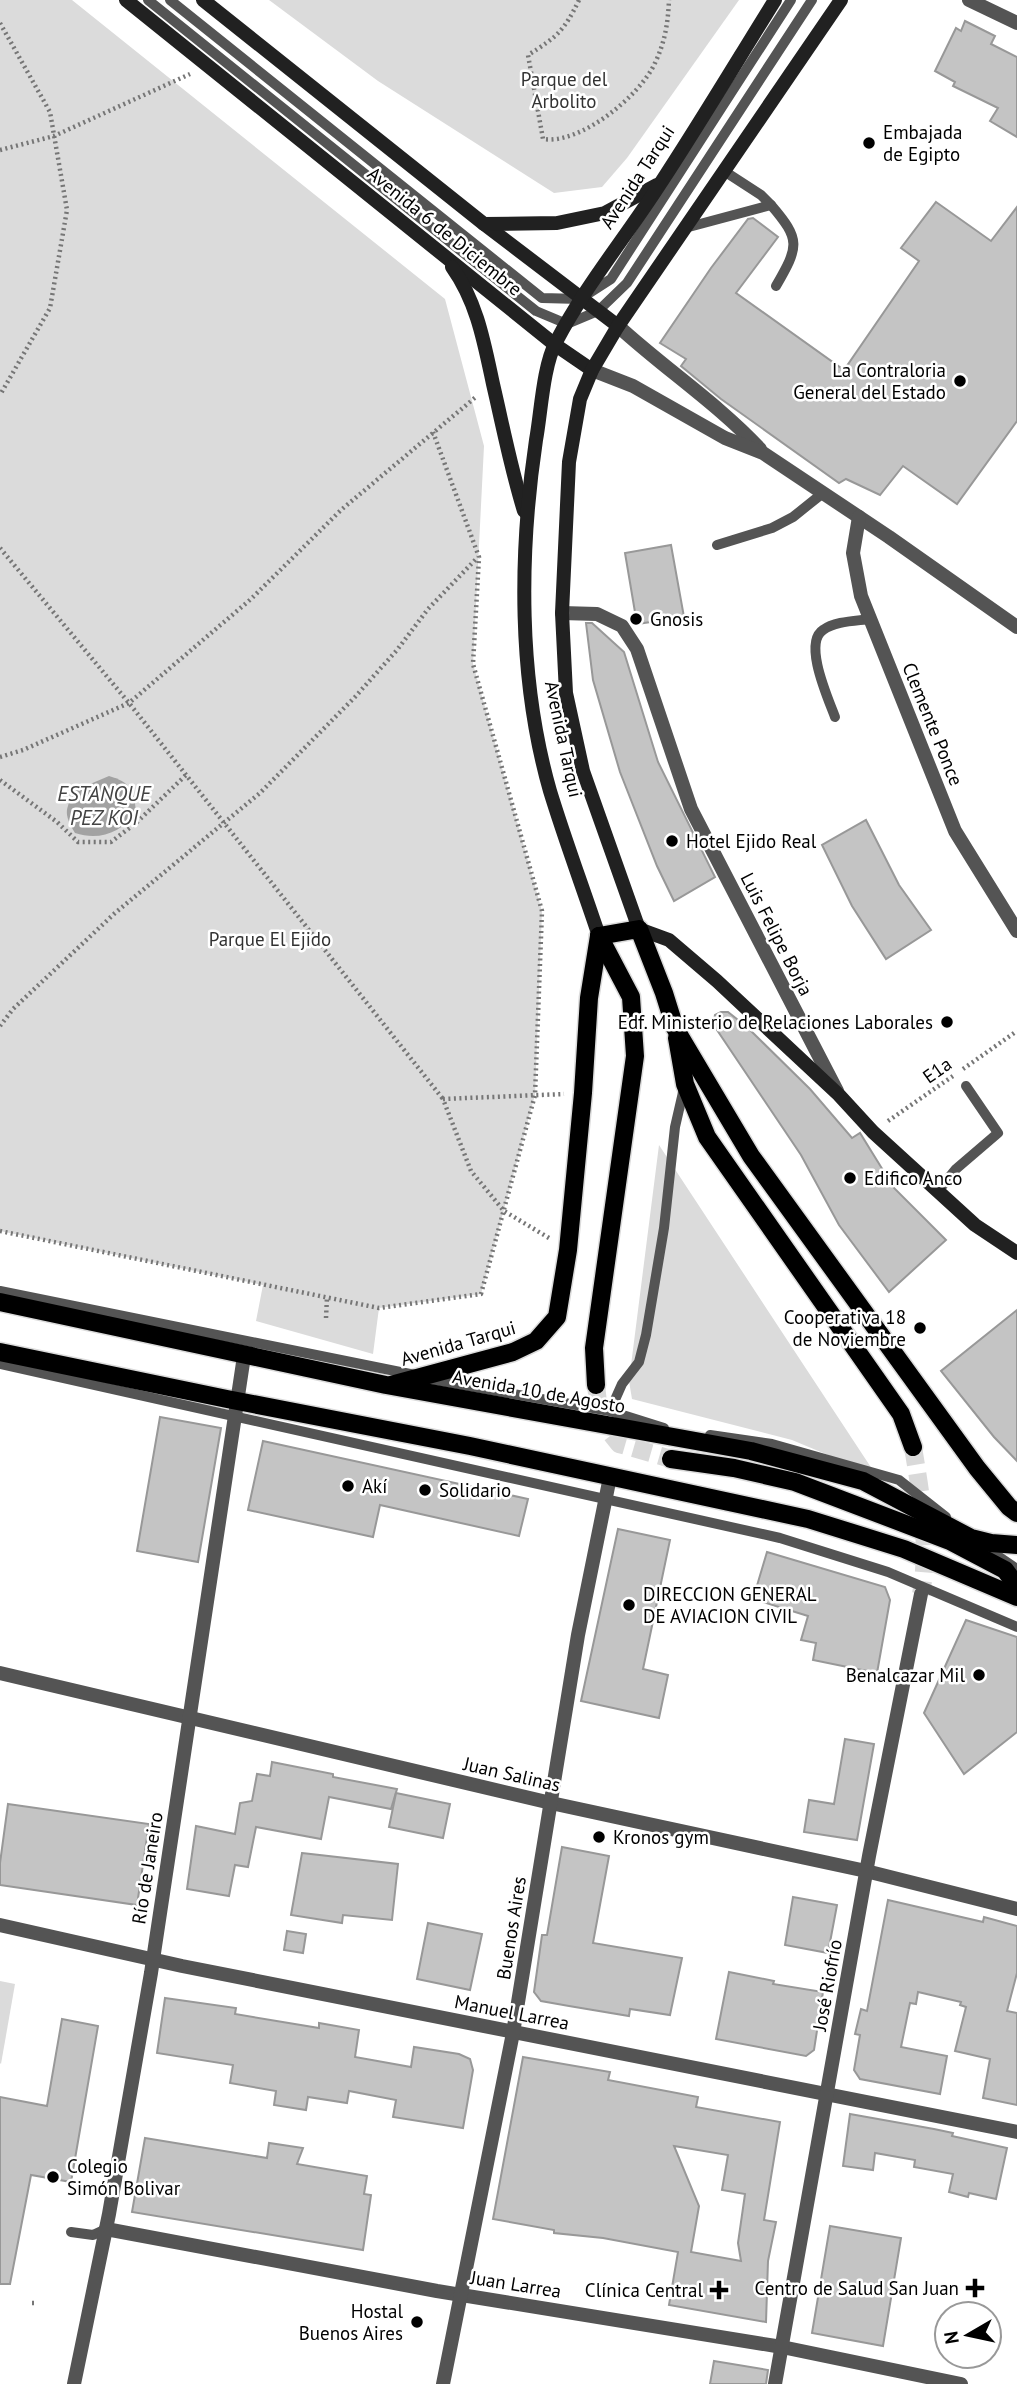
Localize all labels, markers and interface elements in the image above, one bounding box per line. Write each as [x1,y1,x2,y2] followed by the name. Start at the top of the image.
[521,67,608,113] park label: Parque del Arbolito
[883,120,962,166] place label: Embajada de Egipto
[595,121,679,233] street label: Avenida Tarqui
[861,135,877,151] marker: Embajada de Egipto
[363,161,527,301] street label: Avenida 6 de Diciembre
[793,358,946,404] place label: La Contraloria General del Estado
[952,373,968,389] marker: La Contraloria General del Estado
[650,607,703,631] place label: Gnosis
[628,611,644,627] marker: Gnosis
[897,659,969,789] street label: Clemente Ponce
[540,678,588,800] street label: Avenida Tarqui
[57,780,152,831] water label: ESTANQUE PEZ KOI
[686,829,817,853] place label: Hotel Ejido Real
[664,833,680,849] marker: Hotel Ejido Real
[736,868,818,1000] street label: Luis Felipe Borja
[209,927,331,951] park label: Parque El Ejido
[618,1010,933,1034] place label: Edf. Ministerio de Relaciones Laborales
[939,1014,955,1030] marker: Edf. Ministerio de Relaciones Laborales
[918,1052,956,1088] street label: E1a
[864,1166,962,1190] place label: Edifico Anco
[842,1170,858,1186] marker: Edifico Anco
[784,1305,906,1351] place label: Cooperativa 18 de Noviembre
[398,1315,518,1371] street label: Avenida Tarqui
[912,1320,928,1336] marker: Cooperativa 18 de Noviembre
[451,1364,627,1418] street label: Avenida 10 de Agosto
[362,1474,387,1498] place label: Akí
[340,1478,356,1494] marker: Akí
[439,1478,511,1502] place label: Solidario
[417,1482,433,1498] marker: Solidario
[643,1582,817,1628] place label: DIRECCION GENERAL DE AVIACION CIVIL
[621,1597,637,1613] marker: DIRECCION GENERAL DE AVIACION CIVIL
[846,1663,965,1687] place label: Benalcazar Mil
[971,1667,987,1683] marker: Benalcazar Mil
[460,1751,563,1797] street label: Juan Salinas
[126,1810,168,1926] street label: Río de Janeiro
[613,1825,709,1849] place label: Kronos gym
[591,1829,607,1845] marker: Kronos gym
[491,1875,531,1981] street label: Buenos Aires
[807,1937,847,2034] street label: José Riofrío
[453,1989,571,2035] street label: Manuel Larrea
[67,2154,181,2200] place label: Colegio Simón Bolivar
[45,2169,61,2185] marker: Colegio Simón Bolivar
[468,2265,563,2303] street label: Juan Larrea
[755,2276,959,2300] place label: Centro de Salud San Juan
[585,2278,703,2302] place label: Clínica Central
[965,2278,985,2298] marker: Centro de Salud San Juan
[709,2280,729,2300] marker: Clínica Central
[299,2299,403,2345] place label: Hostal Buenos Aires
[933,2300,1003,2370] north arrow
[409,2314,425,2330] marker: Hostal Buenos Aires
[938,2330,964,2346] text: N

